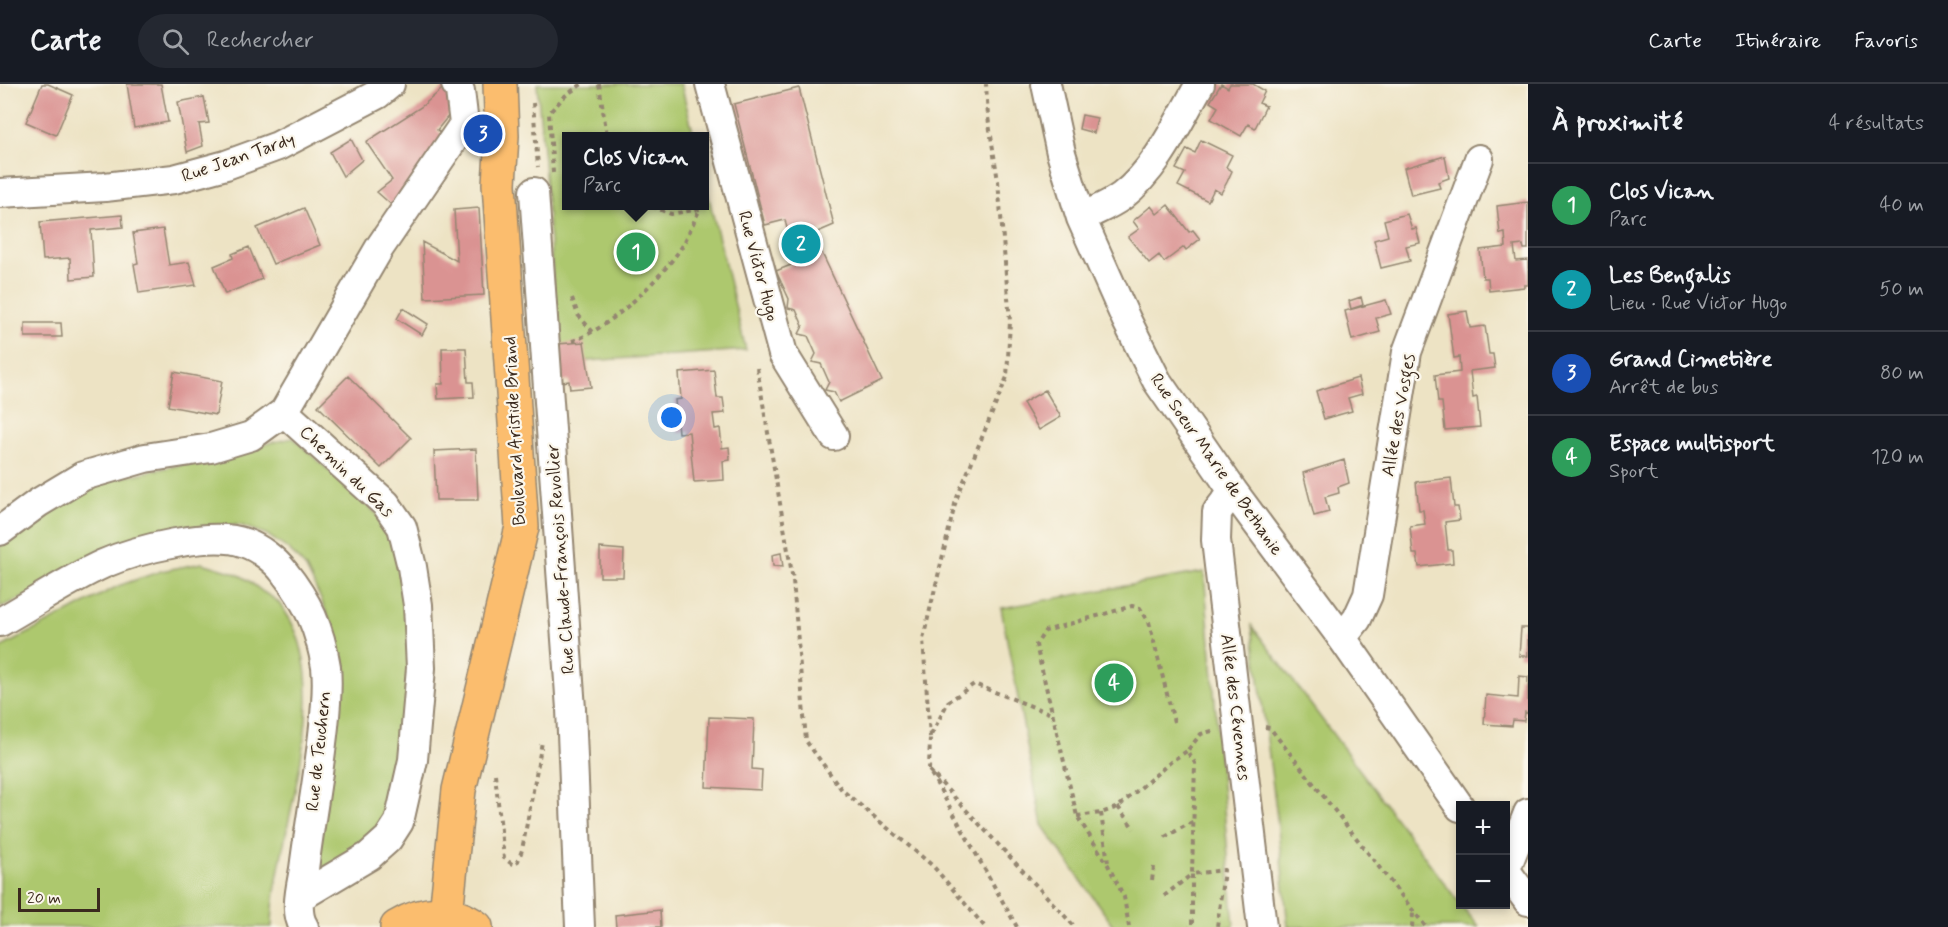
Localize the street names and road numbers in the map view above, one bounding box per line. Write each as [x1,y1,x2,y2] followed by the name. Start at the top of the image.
[179,127,298,189] street label: Rue Jean Tardy
[731,208,784,324] street label: Rue Victor Hugo
[498,336,532,526] street label: Boulevard Aristide Briand
[1376,352,1424,479] street label: Allée des Vosges
[1144,369,1288,560] street label: Rue Soeur Marie de Bethanie
[294,420,399,523] street label: Chemin du Gas
[541,443,581,675] street label: Rue Claude-François Revollier
[1214,632,1256,782] street label: Allée des Cévennes
[301,690,337,812] street label: Rue de Teuchern

